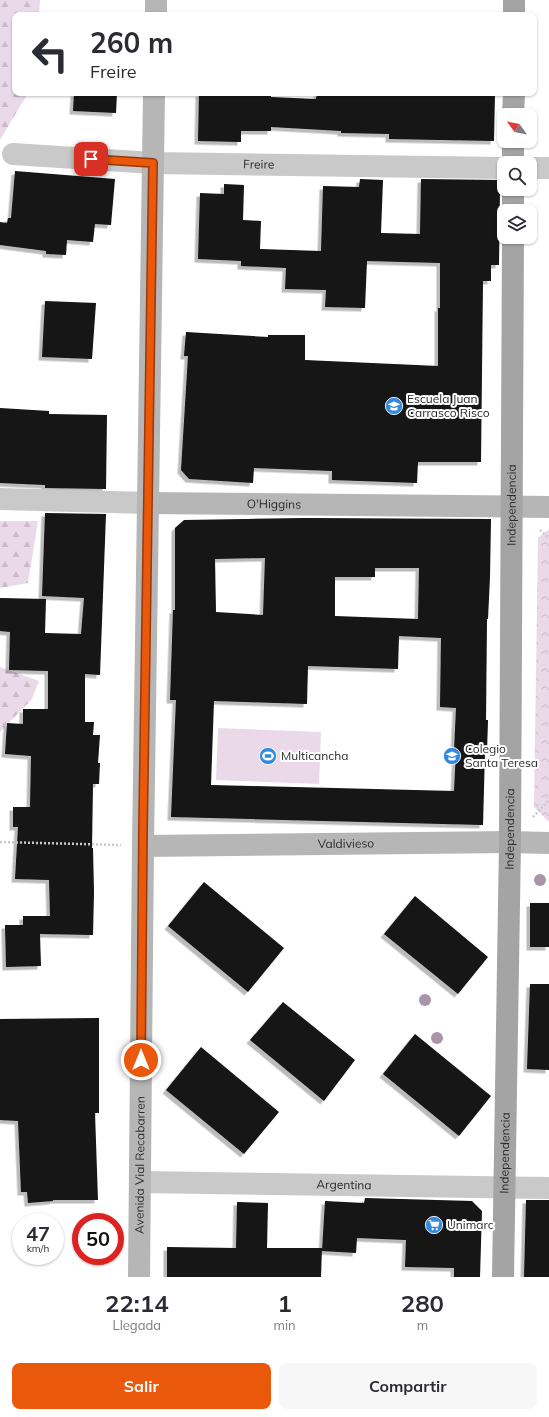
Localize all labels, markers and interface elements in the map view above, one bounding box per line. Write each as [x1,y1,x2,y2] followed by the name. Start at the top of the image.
[90,25,173,60] text: 260 m
[24,28,76,80] icon: left
[90,60,137,83] text: Freire
[497,108,537,148] north arrow
[497,108,537,244] map controls
[74,142,108,176] pin
[80,148,102,170] icon: arrive
[243,156,274,172] street label: Freire
[497,156,537,196] button: search
[497,204,537,244] button: layers
[407,391,490,420] place label: Escuela Juan Carrasco Risco
[384,396,404,416] school or university icon: Escuela Juan Carrasco Risco
[503,464,519,546] street label: Independencia
[247,496,301,512] street label: O'Higgins
[465,741,538,770] place label: Colegio Santa Teresa
[258,746,278,766] sports icon: Multicancha
[442,746,462,766] school or university icon: Colegio Santa Teresa
[281,748,348,763] place label: Multicancha
[502,788,517,870] street label: Independencia
[318,835,374,851] street label: Valdivieso
[120,1039,162,1081] position arrow
[131,1096,148,1234] street label: Avenida Vial Recabarren
[496,1112,513,1194] street label: Independencia
[316,1177,372,1192] street label: Argentina
[72,1213,124,1265] speed limit sign: 50
[424,1215,444,1235] supermarket icon: Unimarc
[447,1217,494,1232] place label: Unimarc
[26,1221,50,1246] text: 47
[27,1242,49,1255] text: km/h
[105,1288,169,1318] text: 22:14
[277,1288,292,1318] text: 1
[401,1288,444,1318] text: 280
[113,1317,161,1333] text: Llegada
[274,1317,296,1333] text: min
[417,1317,428,1333] text: m
[12,1363,271,1409] button: Salir
[279,1363,537,1409] button: Compartir

